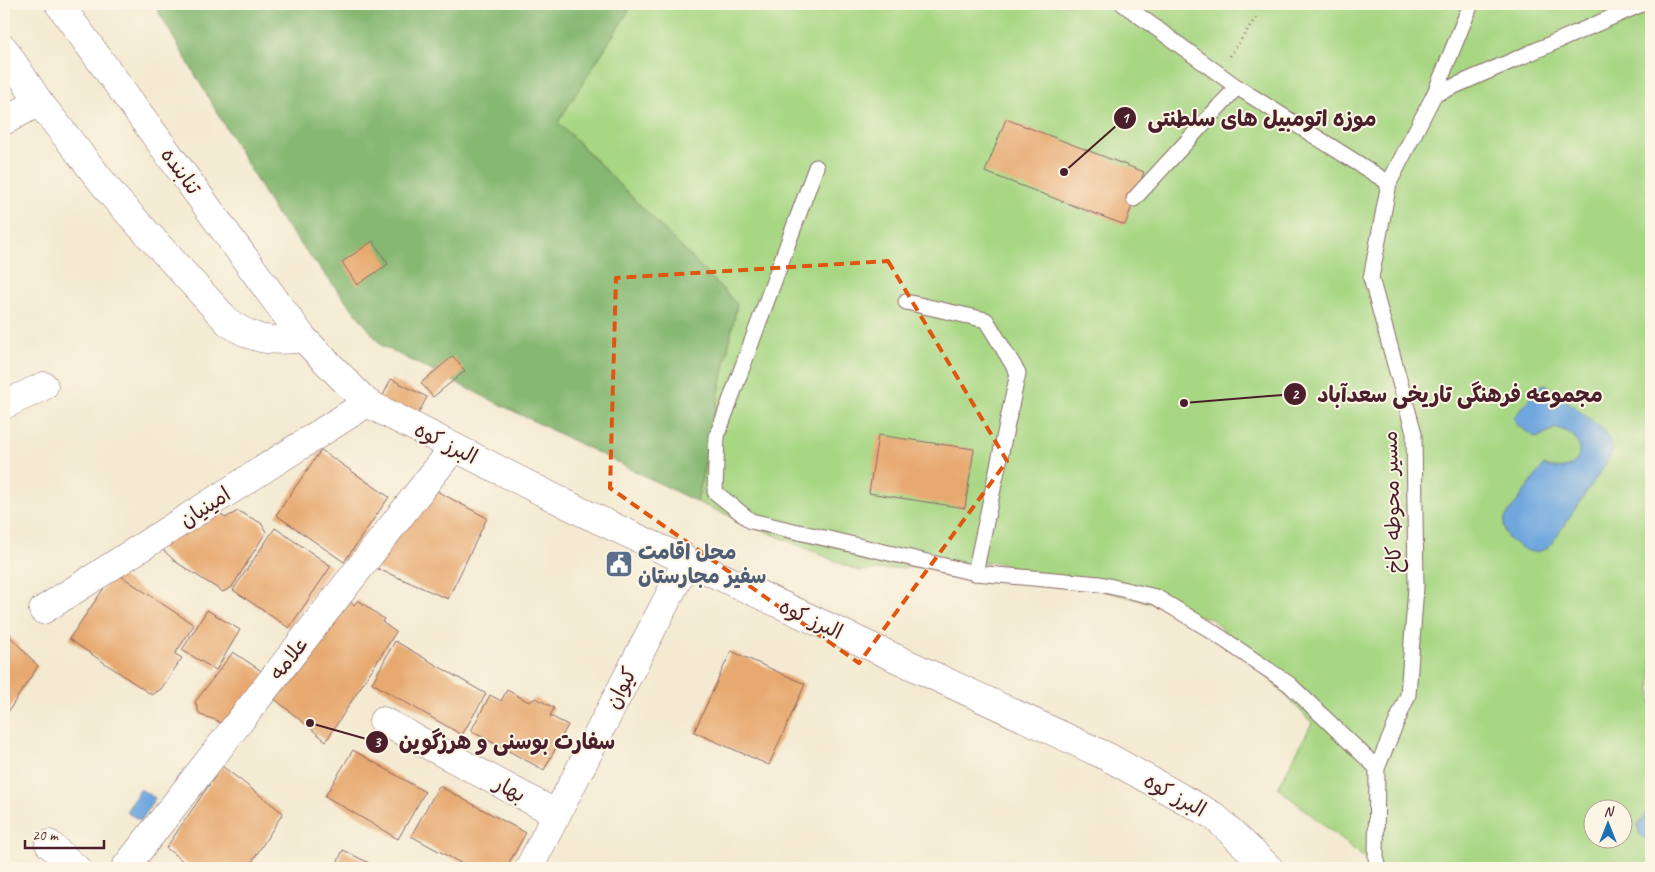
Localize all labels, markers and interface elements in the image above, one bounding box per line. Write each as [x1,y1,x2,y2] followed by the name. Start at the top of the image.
[1112,100,1386,137] callout: موزه اتومبیل های سلطنتی
[1147,105,1377,133] text: موزه اتومبیل های سلطنتی
[1122,109,1131,128] text: 1
[155,142,207,200] street label: تنابنده
[1282,375,1613,412] callout: مجموعه فرهنگی تاریخی سعدآباد
[1317,381,1603,409] text: مجموعه فرهنگی تاریخی سعدآباد
[1292,385,1300,404] text: 2
[410,416,482,470] street label: البرز کوه
[1377,430,1408,574] street label: مسیر محوطه کاخ
[175,481,235,533] street label: امینیان
[638,539,766,589] place label: محل اقامت سفیر مجارستان
[604,549,634,579] public building icon: محل اقامت سفیر مجارستان
[775,593,847,645] street label: البرز کوه
[264,631,314,685] street label: علامه
[600,663,642,713] street label: کیوان
[364,723,625,760] callout: سفارت بوسنی و هرزگوین
[399,728,615,756] text: سفارت بوسنی و هرزگوین
[374,733,382,752] text: 3
[1139,767,1211,823] street label: البرز کوه
[488,769,530,808] street label: بهار
[1582,800,1632,850] north arrow
[1604,803,1615,820] text: N
[25,817,104,849] scale bar
[32,826,59,845] text: 20 m

